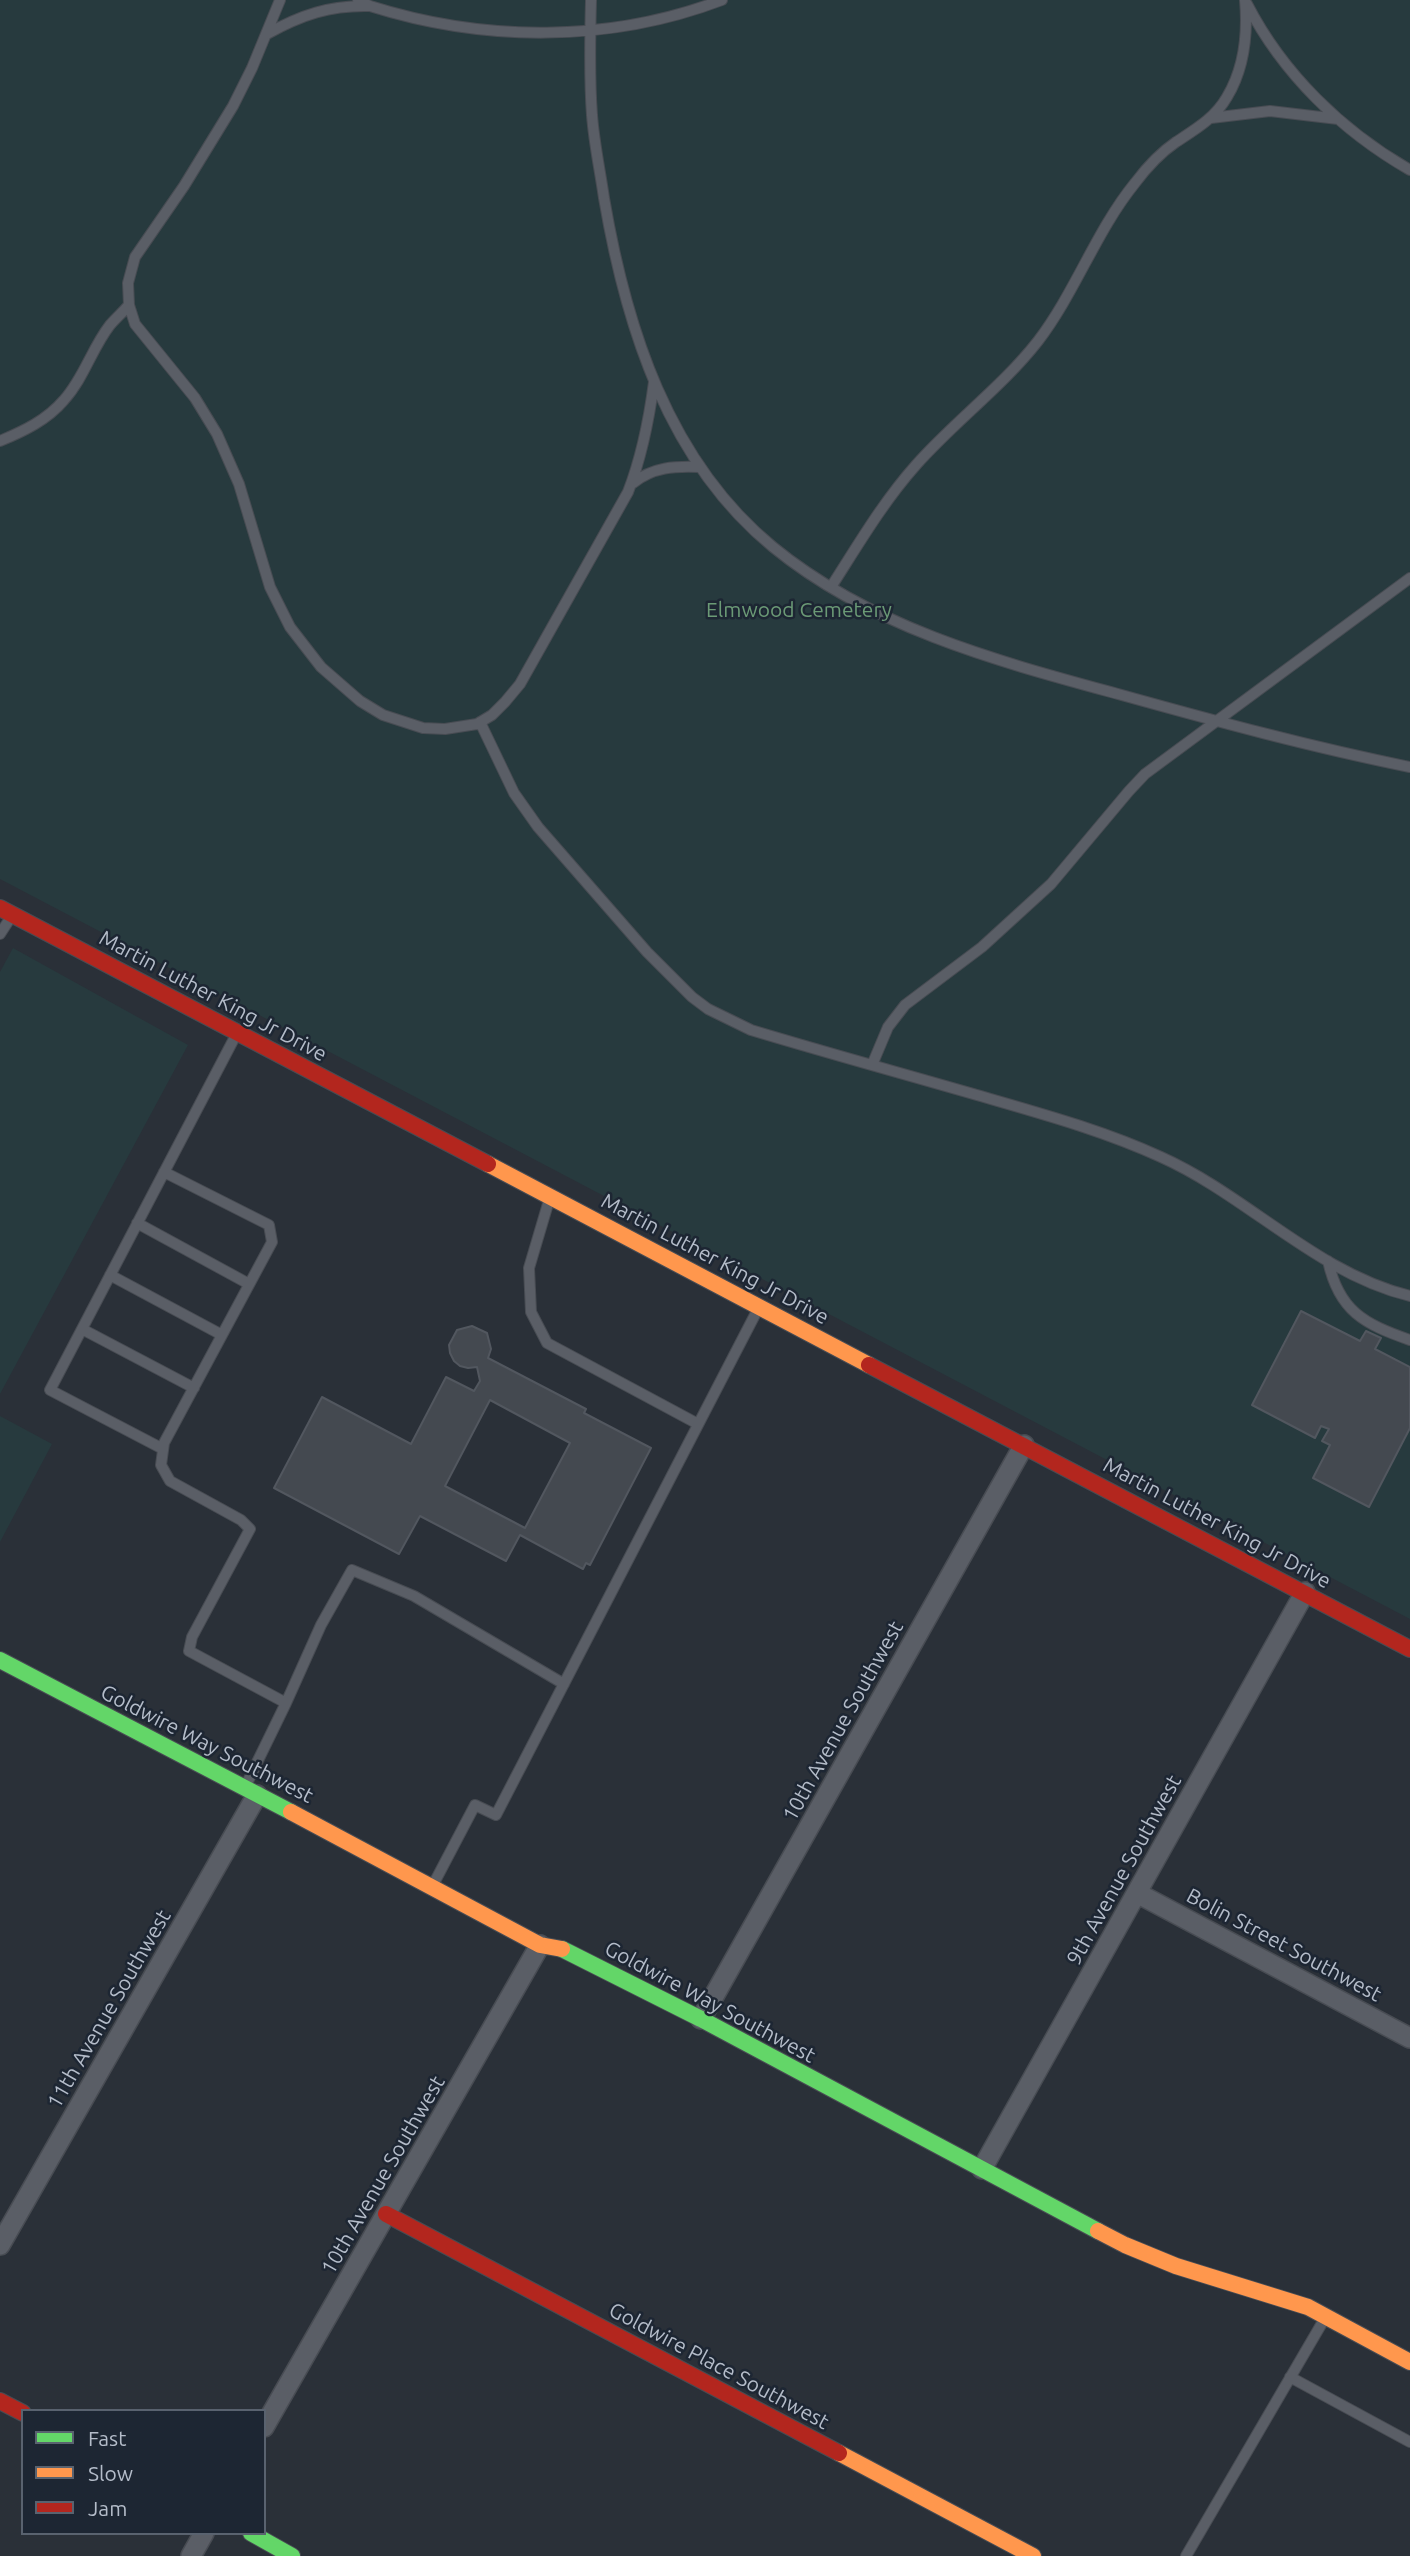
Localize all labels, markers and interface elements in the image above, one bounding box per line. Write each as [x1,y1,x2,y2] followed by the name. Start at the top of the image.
[706,597,892,623] park label: Elmwood Cemetery
[95,925,331,1067] street label: Martin Luther King Jr Drive
[597,1188,833,1330] street label: Martin Luther King Jr Drive
[1099,1452,1335,1594] street label: Martin Luther King Jr Drive
[777,1616,909,1826] street label: 10th Avenue Southwest
[97,1679,317,1809] street label: Goldwire Way Southwest
[1061,1771,1187,1969] street label: 9th Avenue Southwest
[1182,1883,1386,2007] street label: Bolin Street Southwest
[42,1905,176,2113] street label: 11th Avenue Southwest
[600,1936,820,2068] street label: Goldwire Way Southwest
[316,2071,450,2279] street label: 10th Avenue Southwest
[605,2297,833,2435] street label: Goldwire Place Southwest
[21,2409,266,2535] legend
[88,2426,126,2450] text: Fast
[88,2461,133,2485] text: Slow
[88,2496,127,2520] text: Jam

